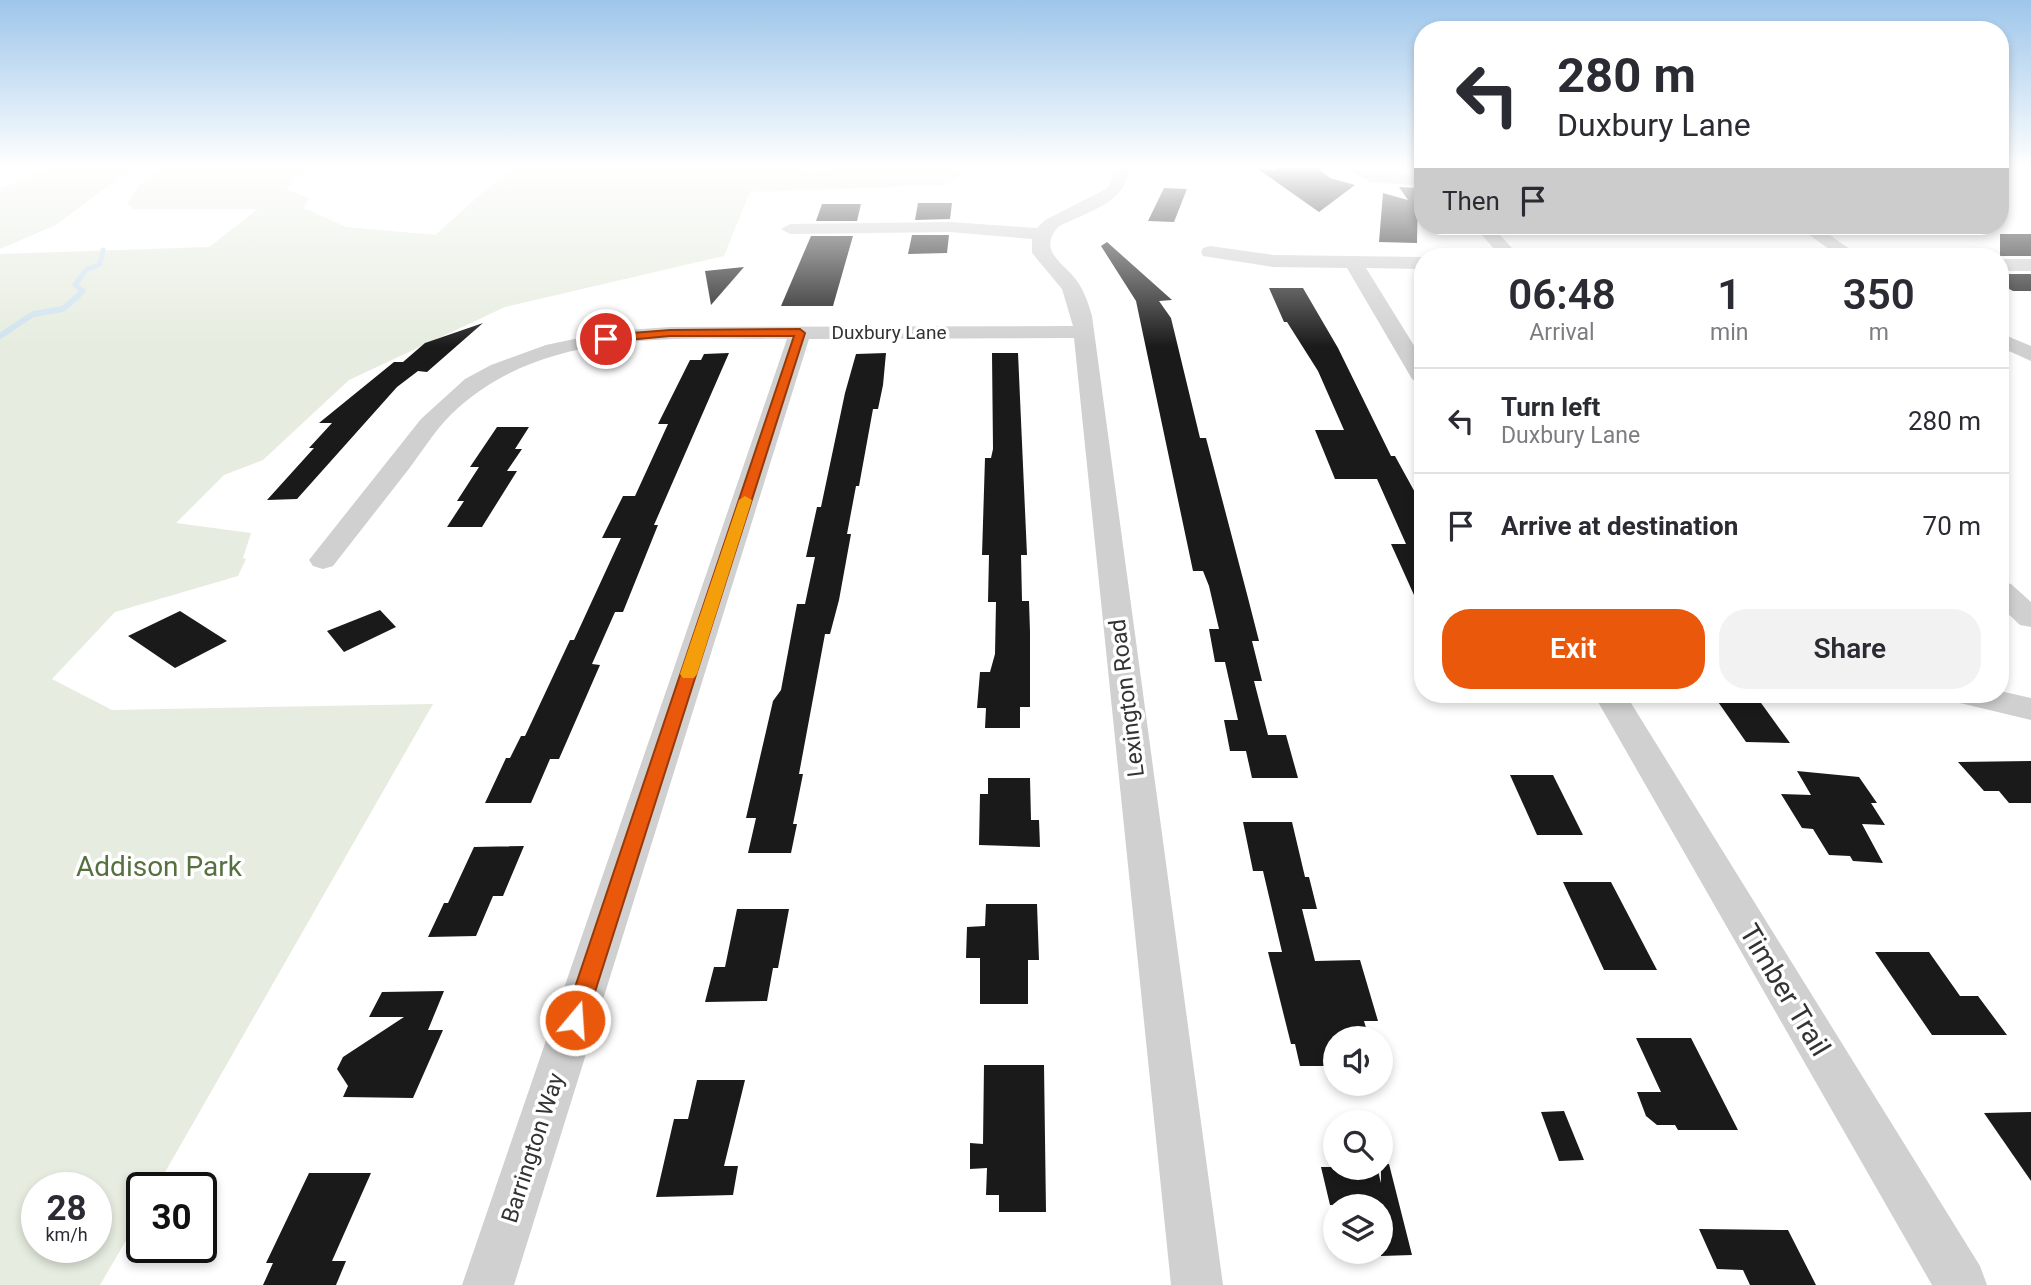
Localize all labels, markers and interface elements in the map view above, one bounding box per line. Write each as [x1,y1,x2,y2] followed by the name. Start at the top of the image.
[1557,47,1696,104] text: 280 m
[1442,49,1533,140] icon: left
[1557,106,1751,144] text: Duxbury Lane
[1514,182,1552,220] icon: arrive
[1442,186,1500,216] text: Then
[1508,270,1616,319] text: 06:48
[1717,270,1741,319] text: 1
[1843,270,1915,319] text: 350
[576,309,636,369] pin
[1529,319,1595,346] text: Arrival
[1710,319,1748,346] text: min
[1869,319,1889,346] text: m
[587,320,625,358] icon: arrive
[832,321,946,344] street label: Duxbury Lane
[1501,392,1600,422] text: Turn left
[1442,402,1480,440] icon: left
[1908,406,1981,436] text: 280 m
[1501,422,1640,449] text: Duxbury Lane
[1442,507,1480,545] icon: arrive
[1501,511,1738,541] text: Arrive at destination
[1923,511,1981,541] text: 70 m
[1442,609,1705,689] button: Exit
[1719,609,1981,689] button: Share
[1104,618,1150,778] street label: Lexington Road
[76,850,243,883] park label: Addison Park
[1733,918,1837,1062] street label: Timber Trail
[538,983,612,1057] position arrow
[1323,1026,1393,1264] map controls
[1323,1026,1393,1096] button: sound
[496,1070,570,1226] street label: Barrington Way
[1323,1110,1393,1180] button: search
[126,1172,217,1263] speed limit sign: 30
[46,1188,87,1229] text: 28
[1323,1194,1393,1264] button: layers
[45,1224,88,1245] text: km/h

